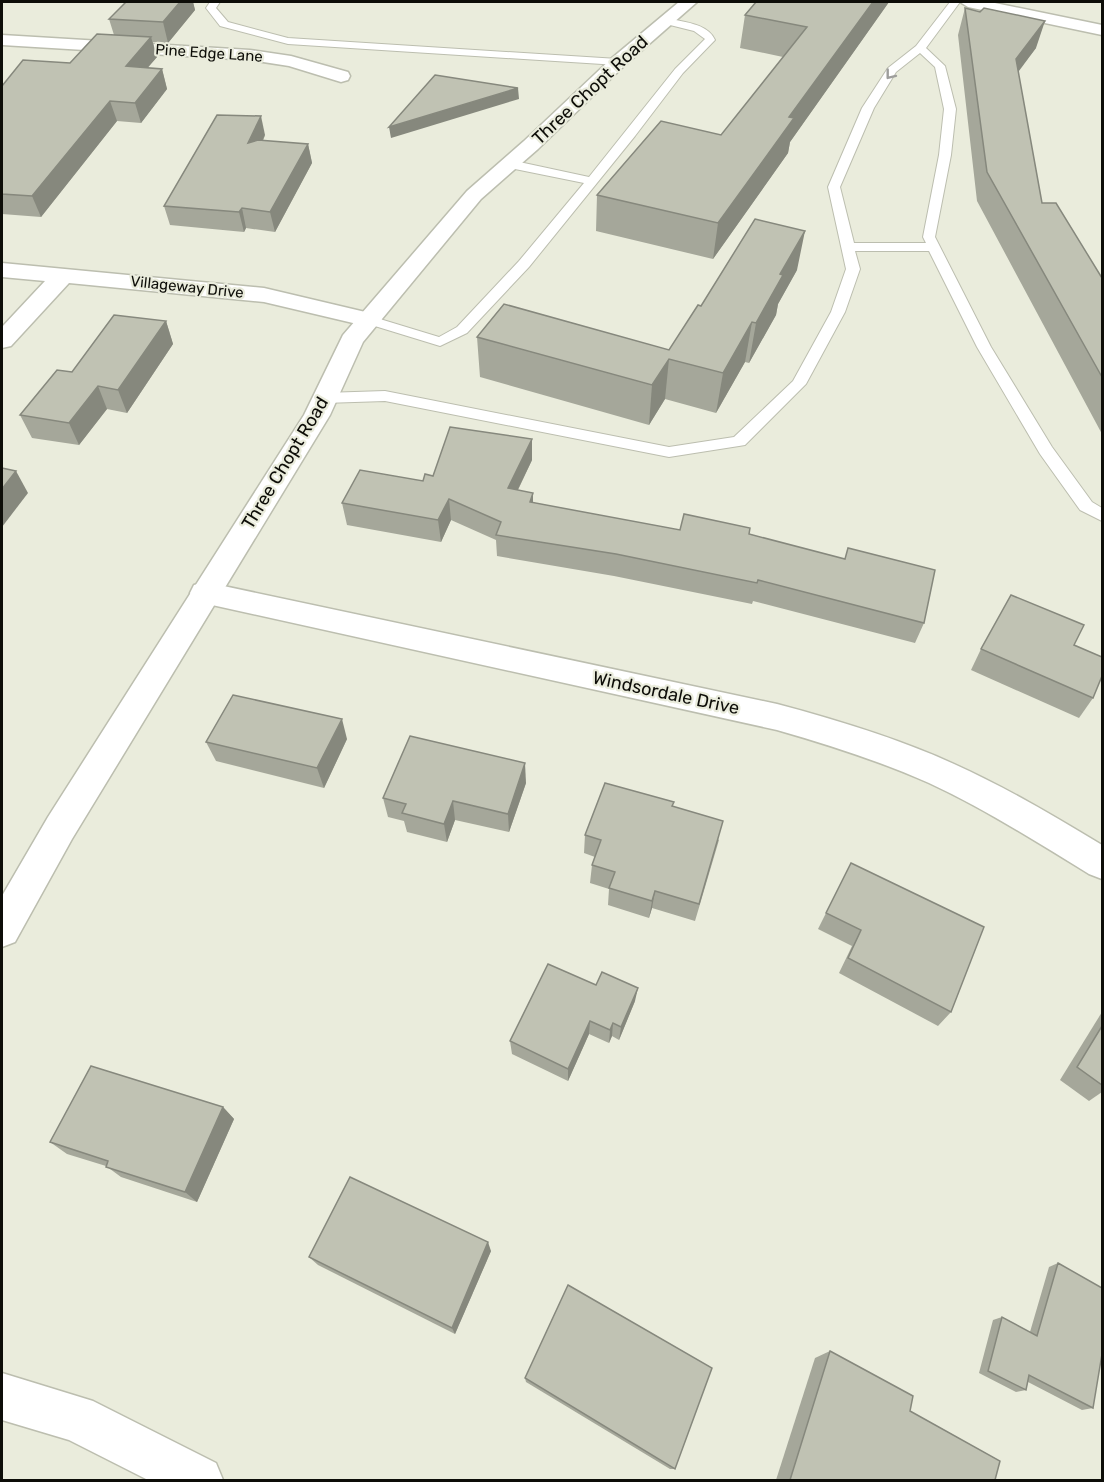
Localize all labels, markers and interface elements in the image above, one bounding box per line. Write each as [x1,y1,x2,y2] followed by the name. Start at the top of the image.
[528,31,652,149] street label: Three Chopt Road
[155,40,263,66] street label: Pine Edge Lane
[887,68,898,79] one-way arrow
[130,272,244,302] street label: Villageway Drive
[237,393,333,533] street label: Three Chopt Road
[591,667,741,719] street label: Windsordale Drive

